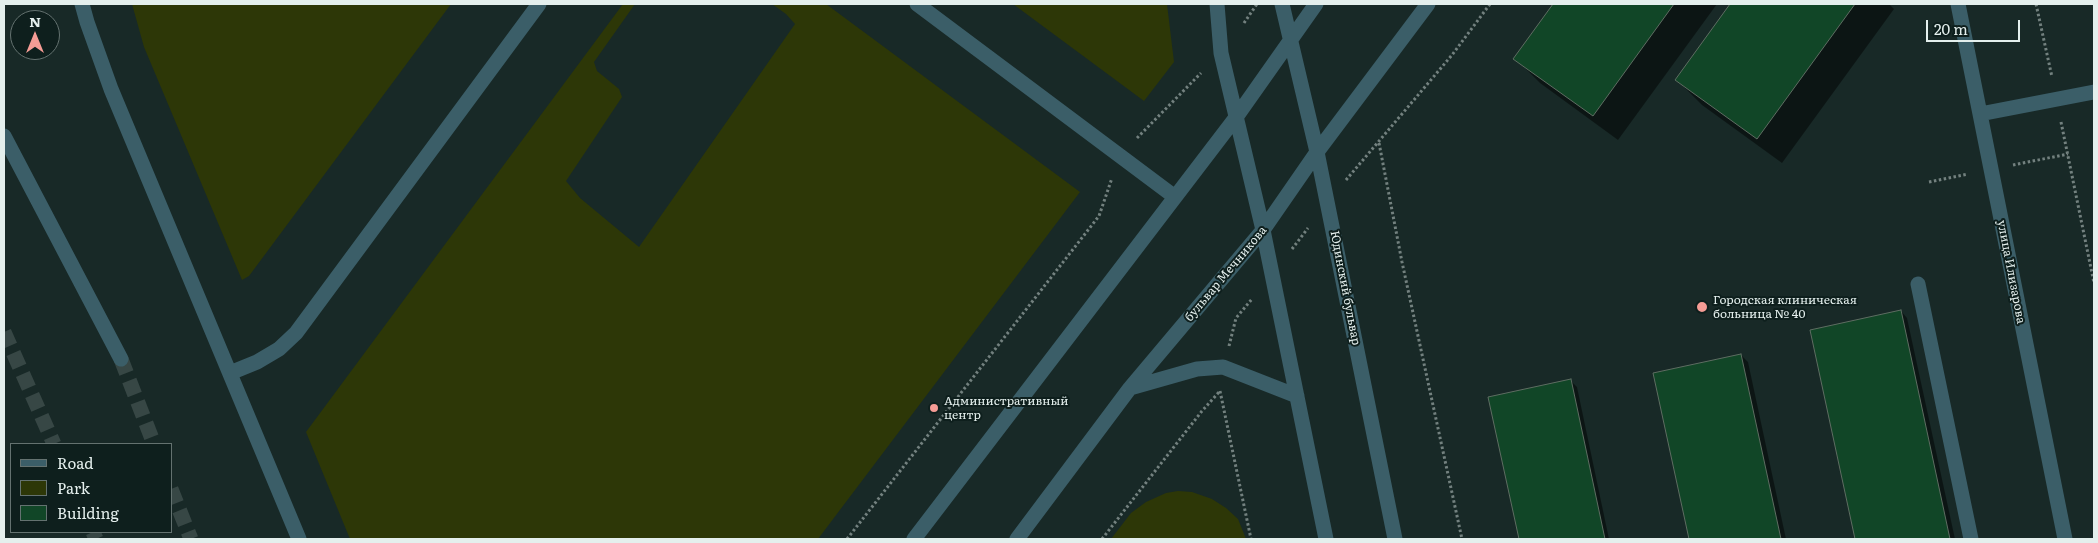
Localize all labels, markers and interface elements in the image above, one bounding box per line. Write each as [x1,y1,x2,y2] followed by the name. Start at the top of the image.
[10,10,60,60] north arrow
[1928,10,2022,42] scale bar
[29,11,41,31] text: N
[1934,17,1968,40] text: 20 m
[1994,219,2028,325] street label: улица Илизарова
[1182,223,1270,325] street label: бульвар Мечникова
[1327,229,1363,347] street label: Юдинский бульвар
[1713,293,1857,321] place label: Городская клиническая больница № 40
[1695,300,1709,314] marker: Городская клиническая больница № 40
[944,394,1068,422] place label: Административный центр
[928,402,940,414] marker: Административный центр
[10,443,172,533] legend
[57,451,93,474] text: Road
[57,476,90,499] text: Park
[57,501,119,524] text: Building

